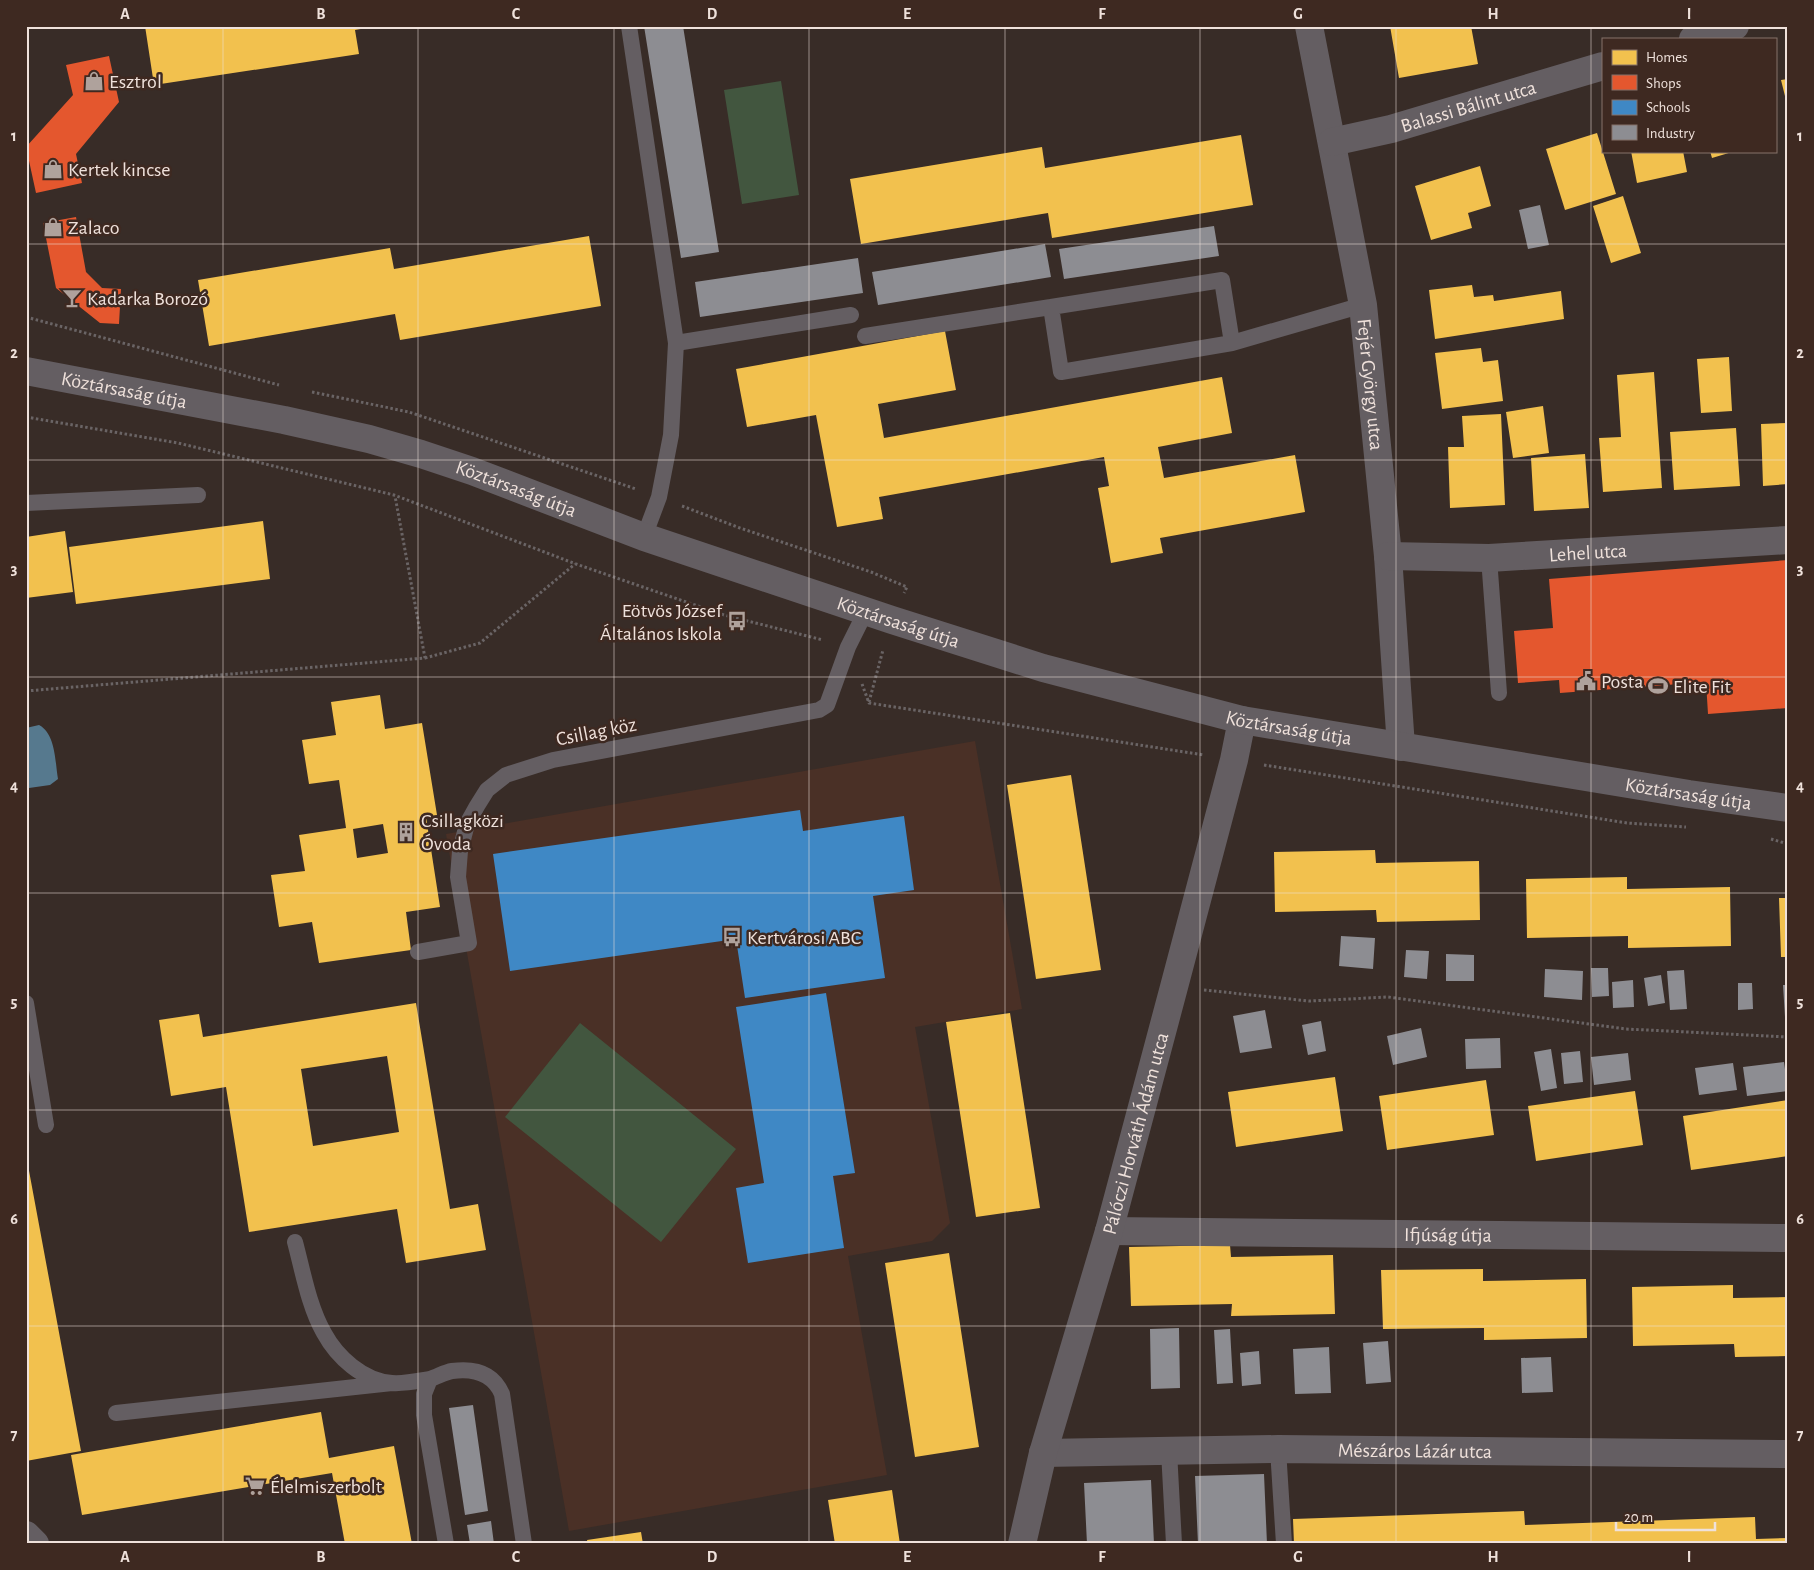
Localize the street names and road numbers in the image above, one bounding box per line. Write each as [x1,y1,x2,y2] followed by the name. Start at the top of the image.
[1399,77,1539,137] street label: Balassi Bálint utca
[1353,318,1386,451] street label: Fejér György utca
[59,369,189,412] street label: Köztársaság útja
[453,457,579,521] street label: Köztársaság útja
[1548,541,1628,565] street label: Lehel utca
[834,593,962,652] street label: Köztársaság útja
[1223,707,1353,749] street label: Köztársaság útja
[554,714,638,750] street label: Csillag köz
[1624,775,1753,814] street label: Köztársaság útja
[1100,1031,1172,1237] street label: Pálóczi Horváth Ádám utca
[1404,1225,1492,1246] street label: Ifjúság útja
[1338,1441,1492,1462] street label: Mészáros Lázár utca

